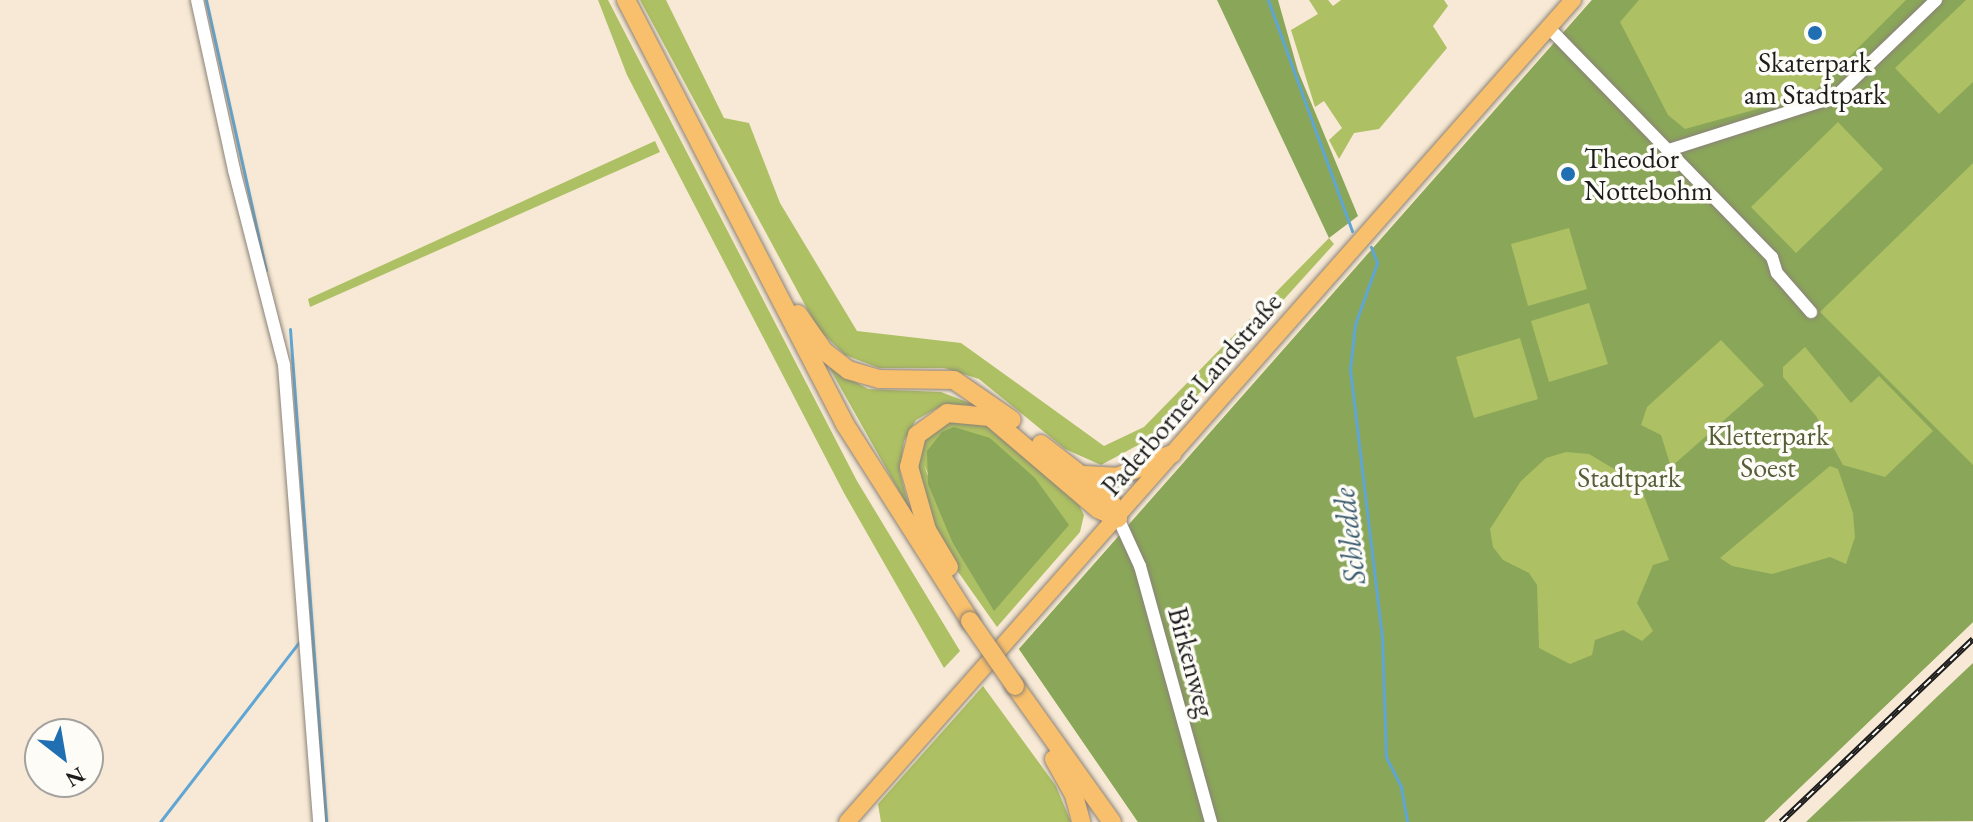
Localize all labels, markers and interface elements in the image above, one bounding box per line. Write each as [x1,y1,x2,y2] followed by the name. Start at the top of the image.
[1806,24,1824,42] marker: Skaterpark am Stadtpark
[1744,45,1886,111] place label: Skaterpark am Stadtpark
[1584,141,1713,207] place label: Theodor Nottebohm
[1559,165,1577,183] marker: Theodor Nottebohm
[1094,286,1288,502] street label: Paderborner Landstraße
[1707,418,1829,484] park label: Kletterpark Soest
[1577,460,1681,494] park label: Stadtpark
[1326,486,1374,586] water label: Schledde
[1161,603,1223,721] street label: Birkenweg
[24,718,104,798] north arrow
[60,760,91,794] text: N

